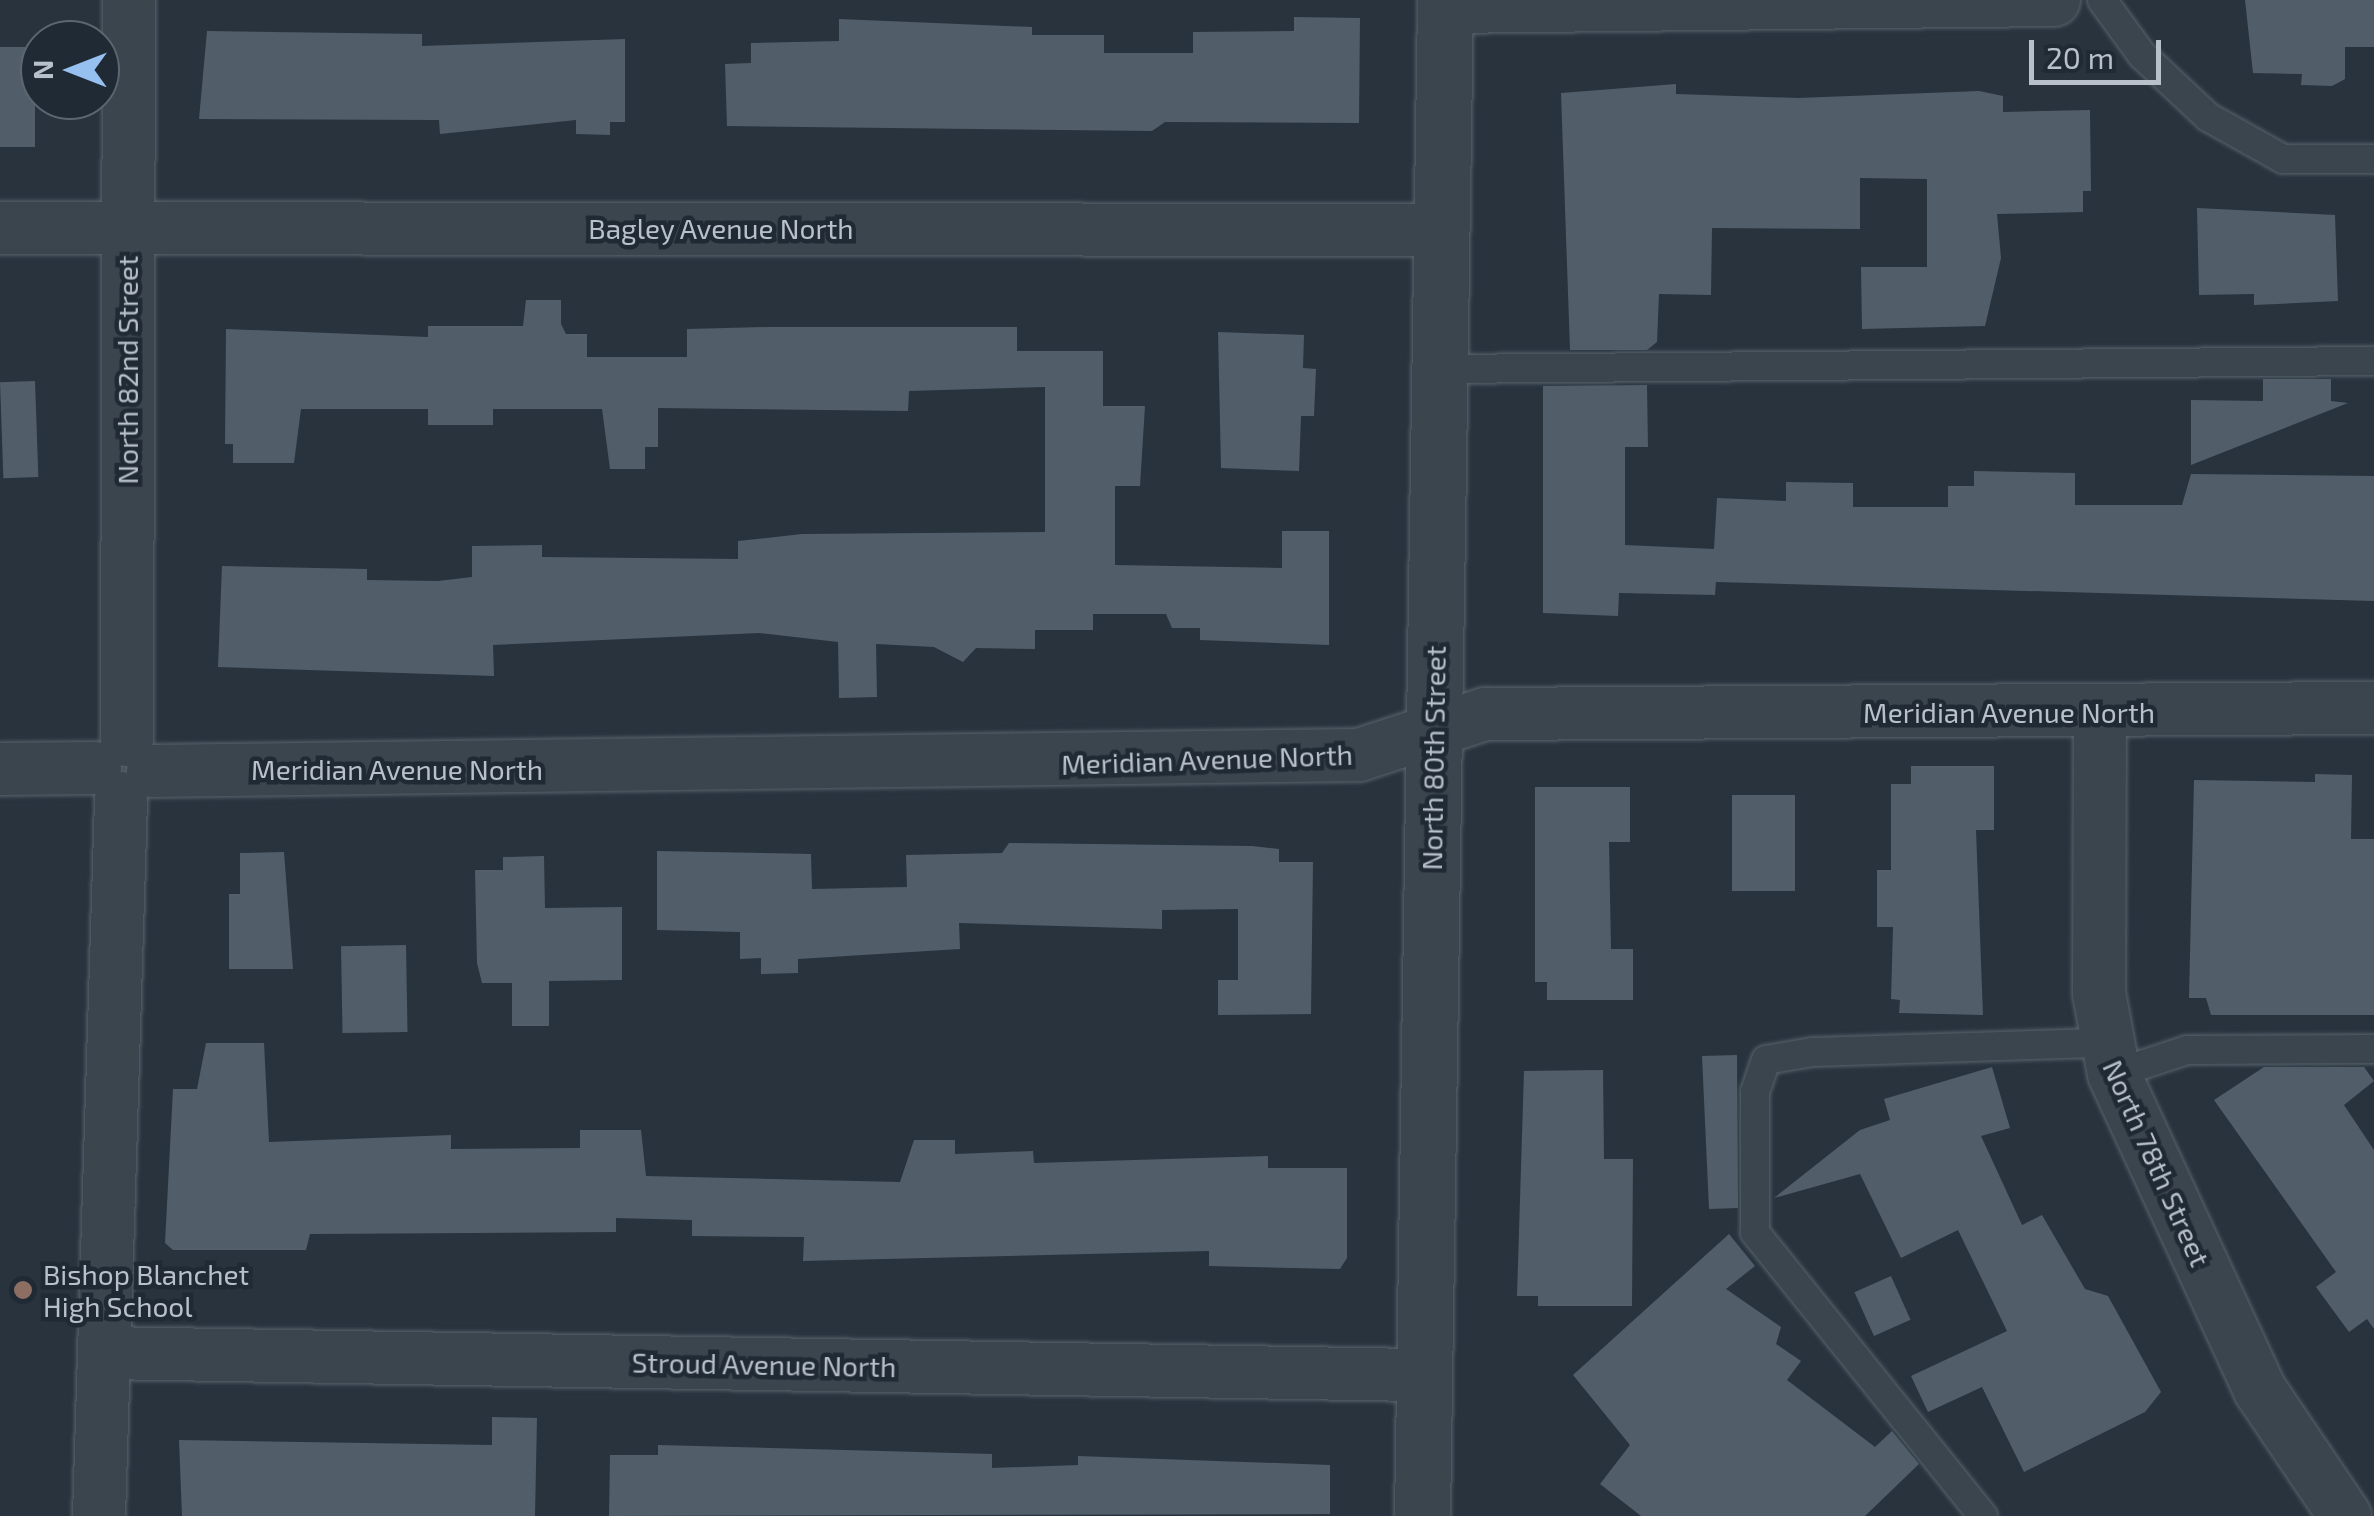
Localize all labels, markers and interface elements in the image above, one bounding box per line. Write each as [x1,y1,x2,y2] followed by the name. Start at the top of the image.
[20,20,120,120] north arrow
[2034,20,2166,82] scale bar
[2046,39,2114,75] text: 20 m
[25,60,59,80] text: N
[588,211,854,245] street label: Bagley Avenue North
[110,255,144,485] street label: North 82nd Street
[1414,645,1452,871] street label: North 80th Street
[1863,695,2155,729] street label: Meridian Avenue North
[1060,737,1354,781] street label: Meridian Avenue North
[251,752,543,786] street label: Meridian Avenue North
[2096,1055,2218,1271] street label: North 78th Street
[43,1257,249,1323] place label: Bishop Blanchet High School
[12,1279,34,1301] marker: Bishop Blanchet High School
[631,1345,897,1383] street label: Stroud Avenue North

